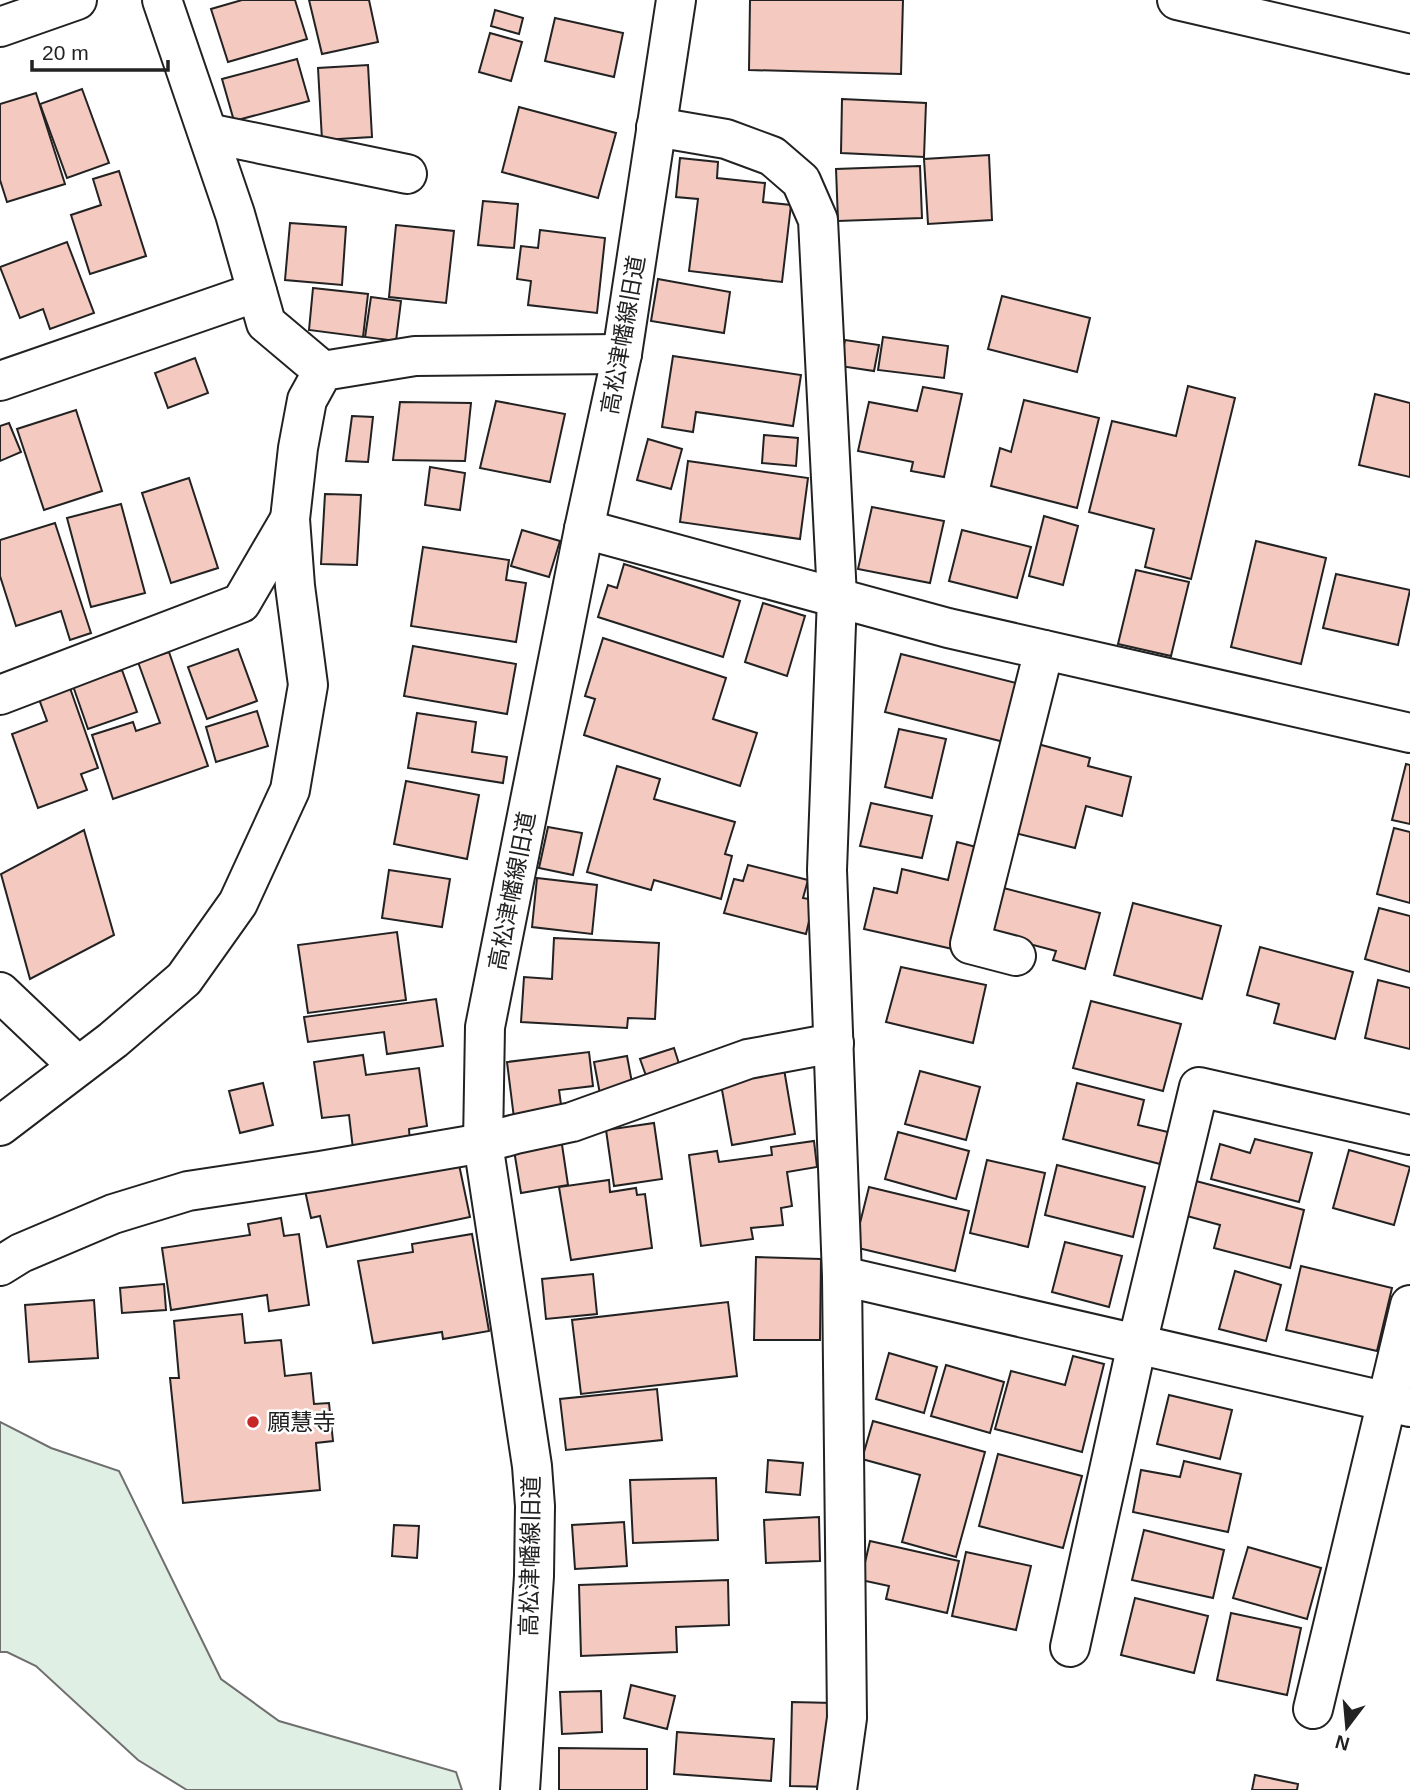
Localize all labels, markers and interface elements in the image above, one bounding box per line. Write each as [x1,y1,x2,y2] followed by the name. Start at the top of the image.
[32,28,168,72] scale bar
[42,41,89,64] text: 20 m
[596,253,650,417] street label: 高松津幡線旧道
[484,809,540,973] street label: 高松津幡線旧道
[267,1409,336,1435] place label: 願慧寺
[245,1414,261,1430] marker: 願慧寺
[516,1475,544,1637] street label: 高松津幡線旧道
[1312,1692,1382,1762] north arrow
[1333,1731,1352,1755] text: N

